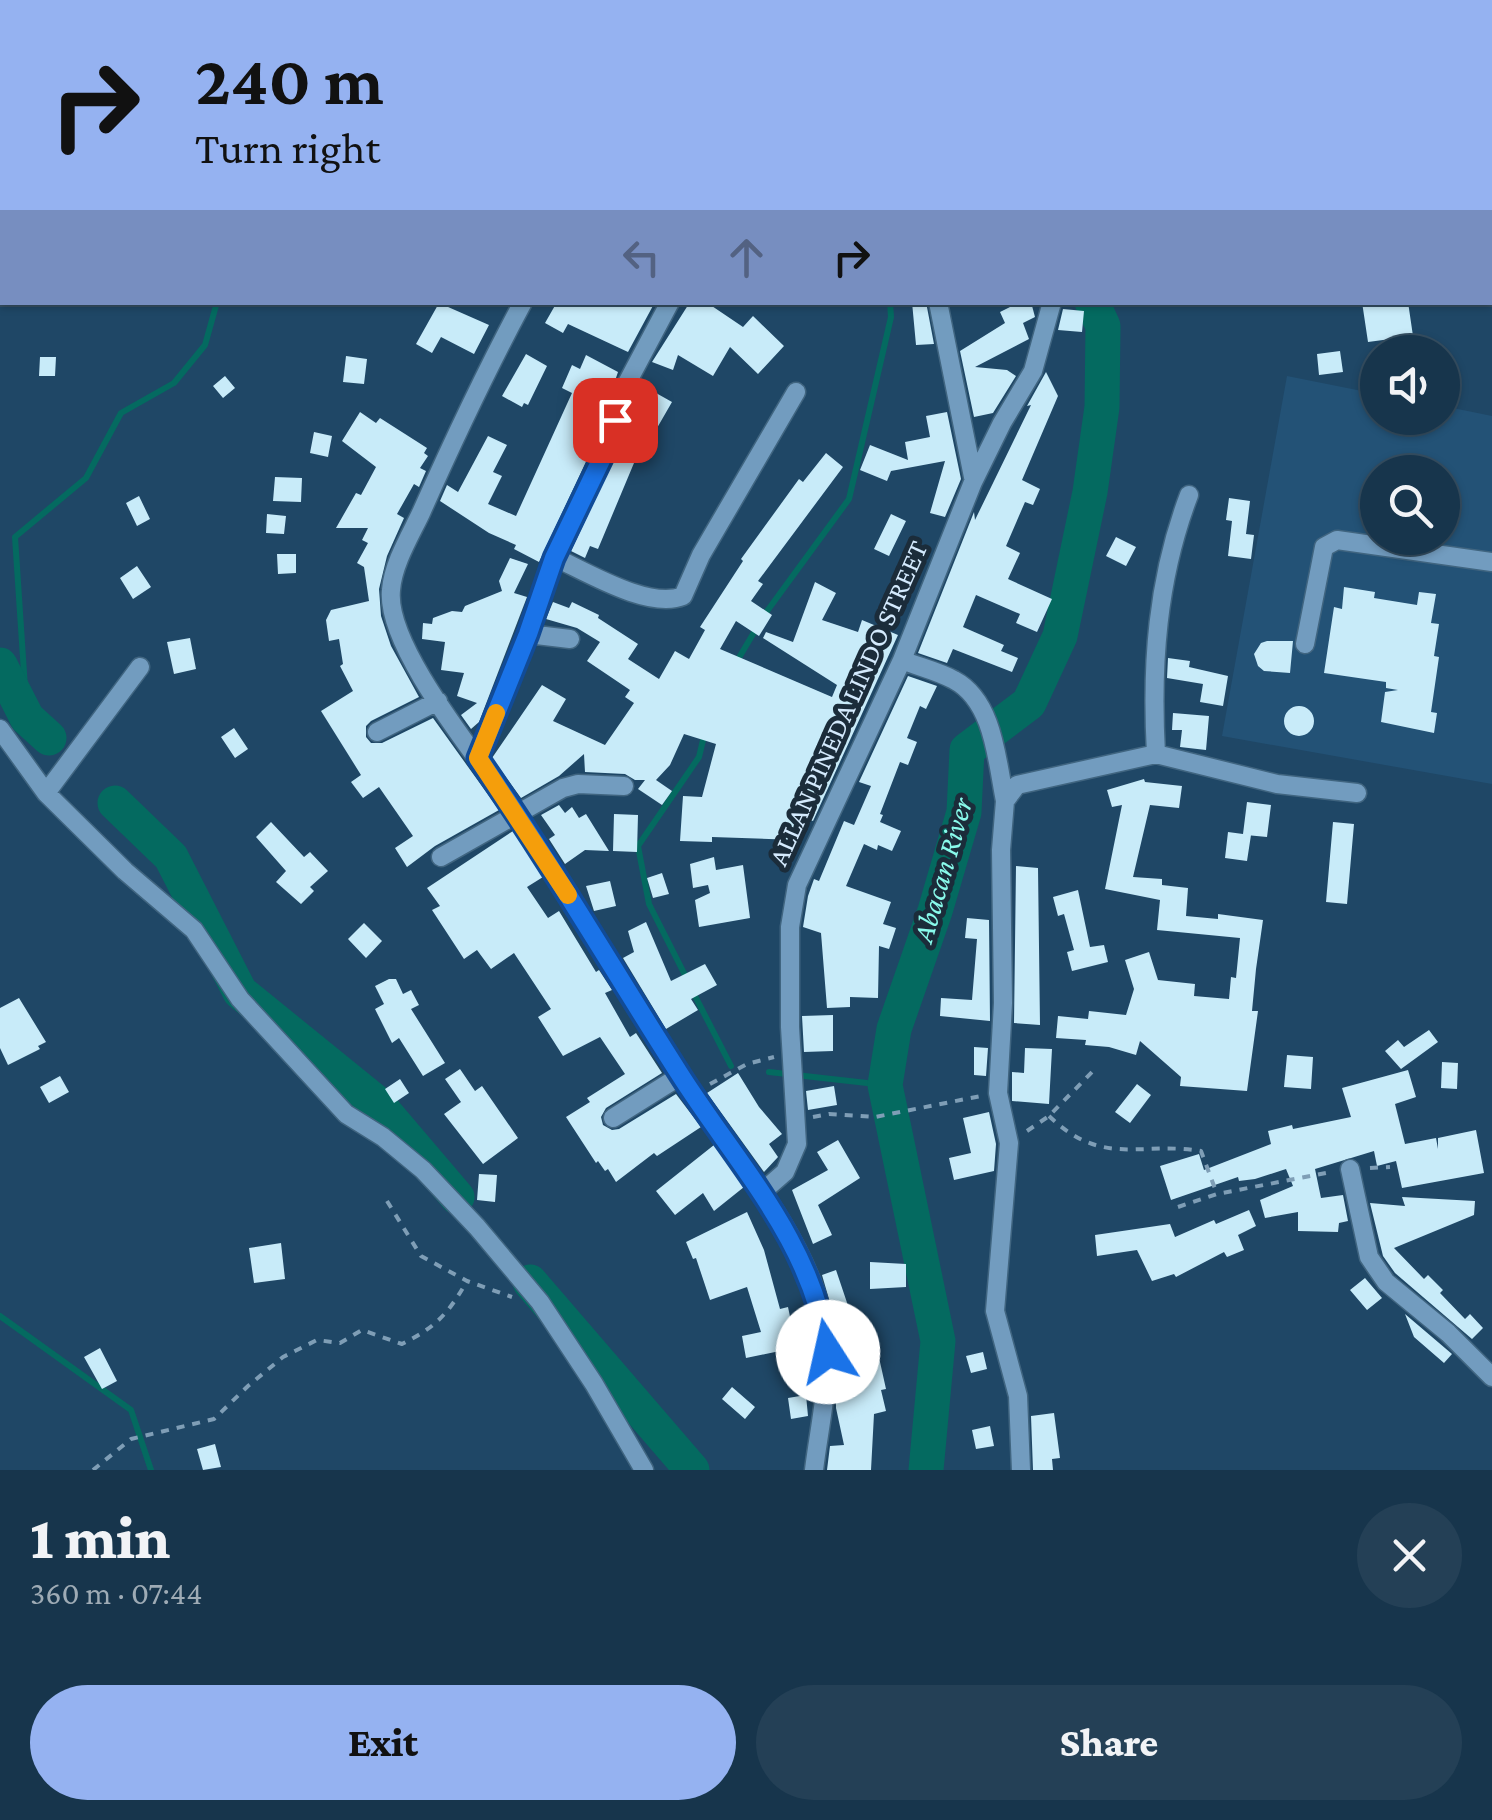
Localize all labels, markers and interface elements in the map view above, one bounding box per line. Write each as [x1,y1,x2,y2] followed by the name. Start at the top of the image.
[30,40,160,170] icon: right
[195,41,384,119] text: 240 m
[195,123,380,173] text: Turn right
[614,230,669,285] icon: left
[719,230,774,285] icon: ahead
[824,230,879,285] icon: right
[1360,335,1460,555] map controls
[1360,335,1460,435] button: sound
[573,378,658,463] pin
[588,393,643,448] icon: arrive
[1360,455,1460,555] button: search
[762,536,934,870] street label: ALLAN PINEDA LINDO STREET
[905,793,979,948] water label: Abacan River
[776,1300,880,1404] position arrow
[1357,1503,1462,1608] button: close
[30,1504,170,1571] text: 1 min
[30,1575,203,1611] text: 360 m · 07:44
[30,1685,736,1800] button: Exit
[756,1685,1462,1800] button: Share

